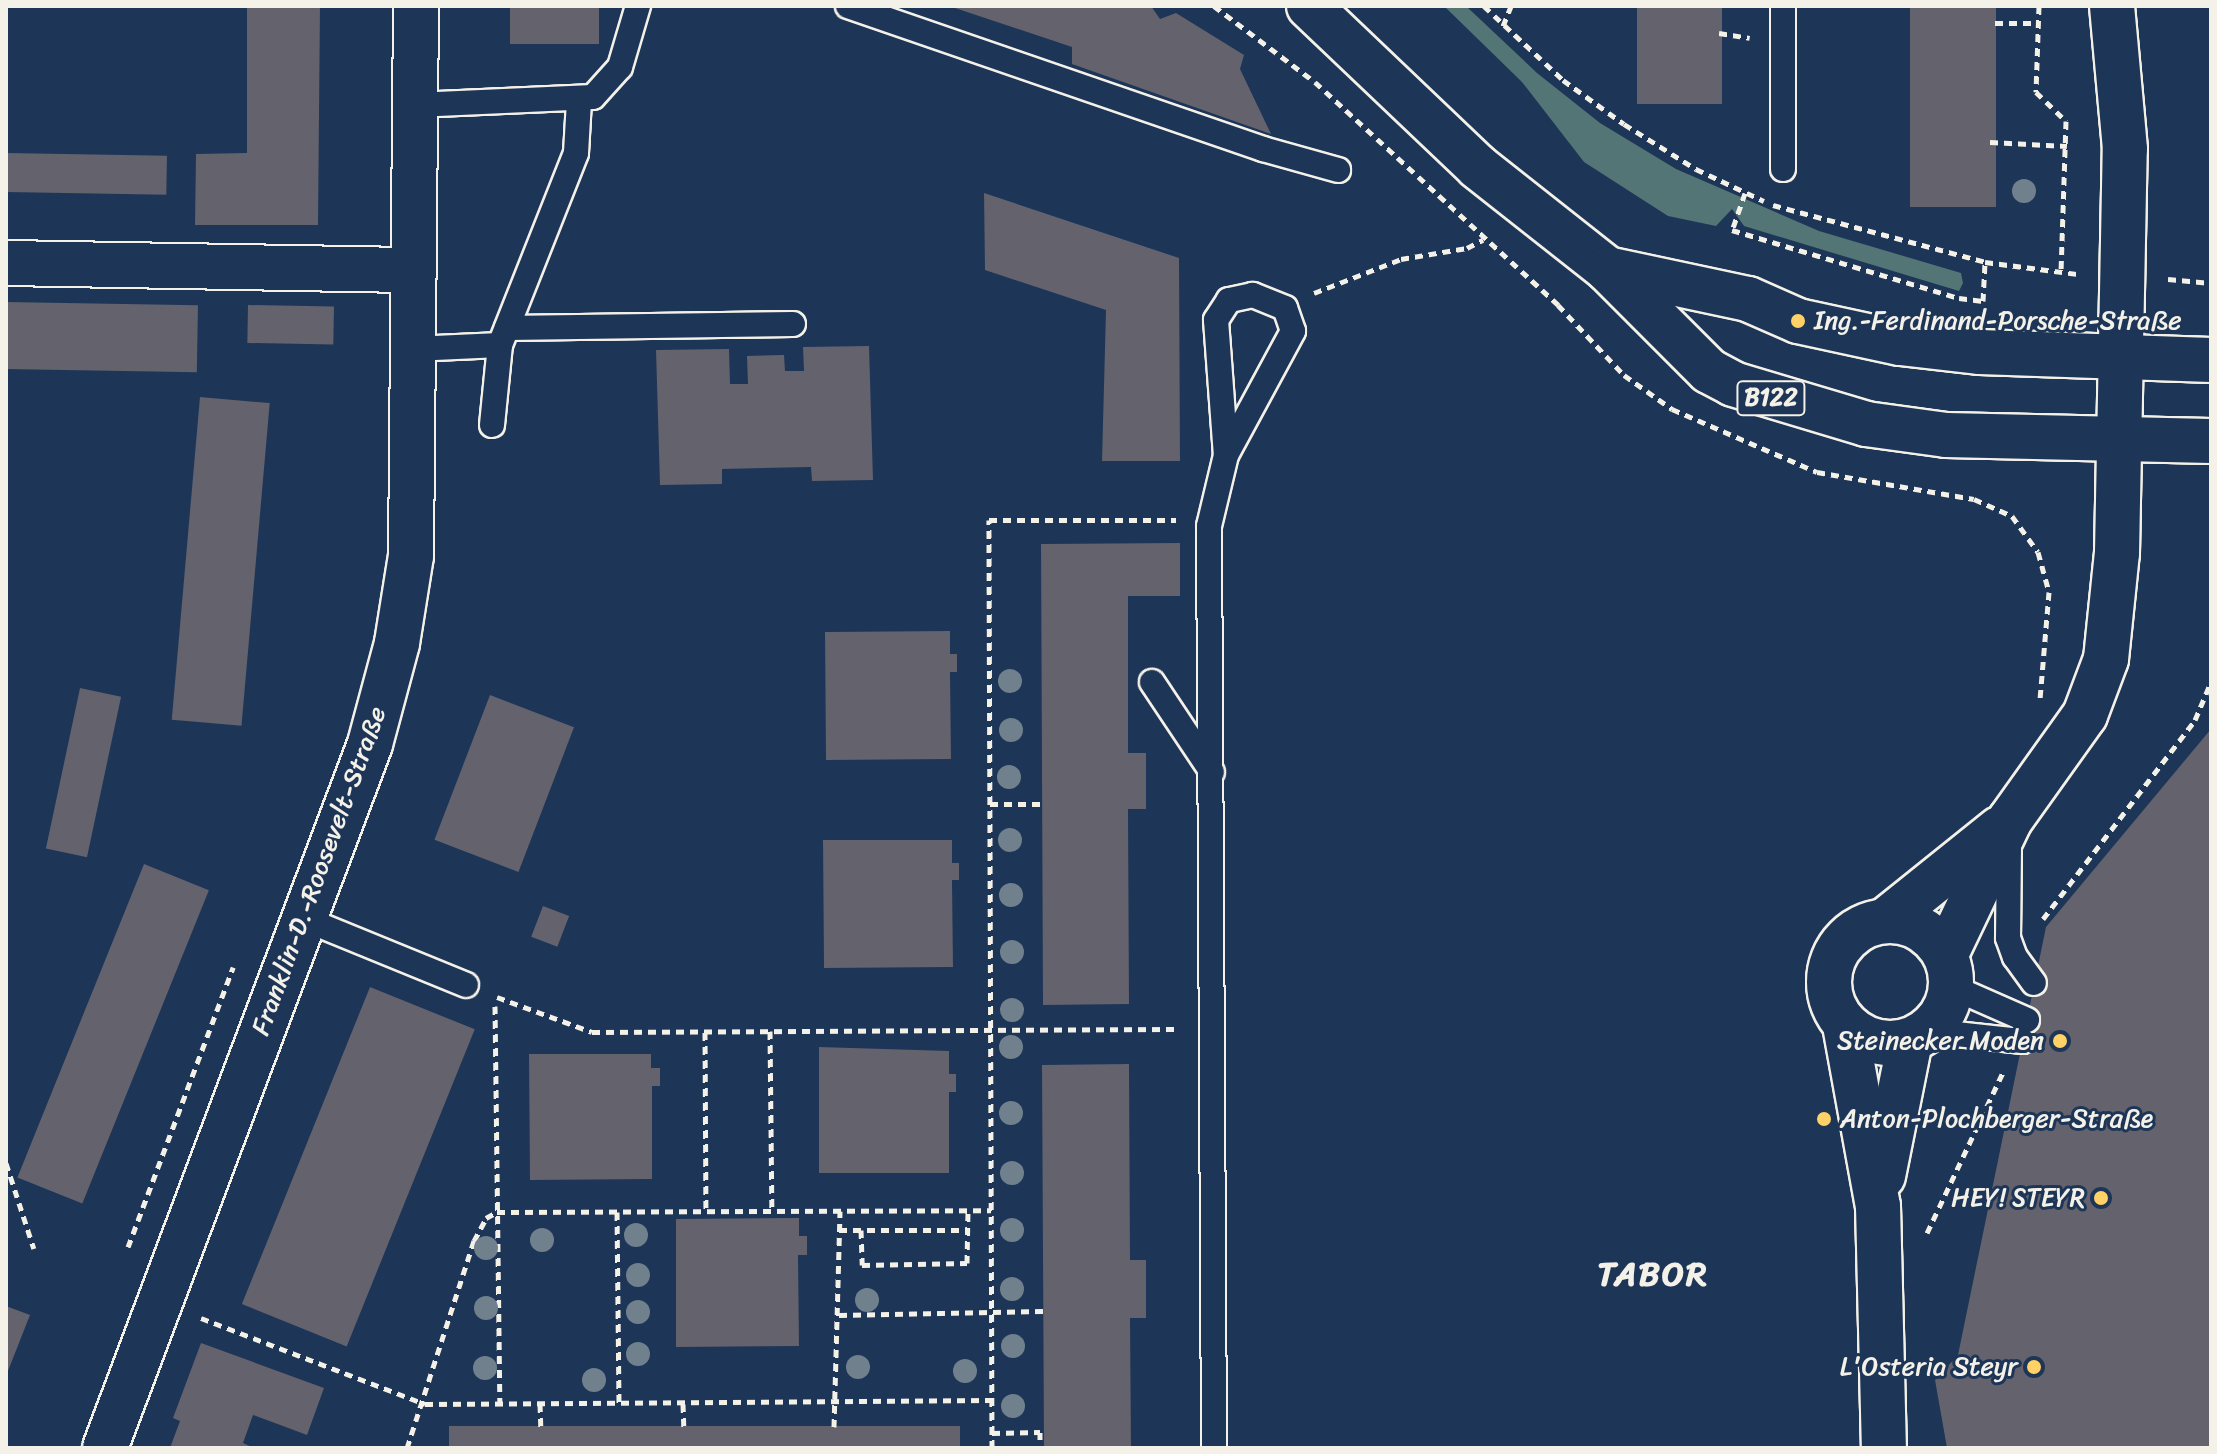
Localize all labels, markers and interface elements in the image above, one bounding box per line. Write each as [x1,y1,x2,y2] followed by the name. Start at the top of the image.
[1814,305,2182,337] place label: Ing.-Ferdinand-Porsche-Straße
[1789,312,1807,330] marker: Ing.-Ferdinand-Porsche-Straße
[1735,378,1807,418] road number: B122
[245,702,393,1040] street label: Franklin-D.-Roosevelt-Straße
[1836,1025,2044,1057] place label: Steinecker Moden
[2051,1032,2069,1050] marker: Steinecker Moden
[1840,1103,2153,1135] place label: Anton-Plochberger-Straße
[1815,1110,1833,1128] marker: Anton-Plochberger-Straße
[1949,1182,2085,1214] place label: HEY! STEYR
[2092,1189,2110,1207] marker: HEY! STEYR
[1597,1255,1709,1295] district label: TABOR
[1840,1351,2018,1383] place label: L'Osteria Steyr
[2025,1358,2043,1376] marker: L'Osteria Steyr

